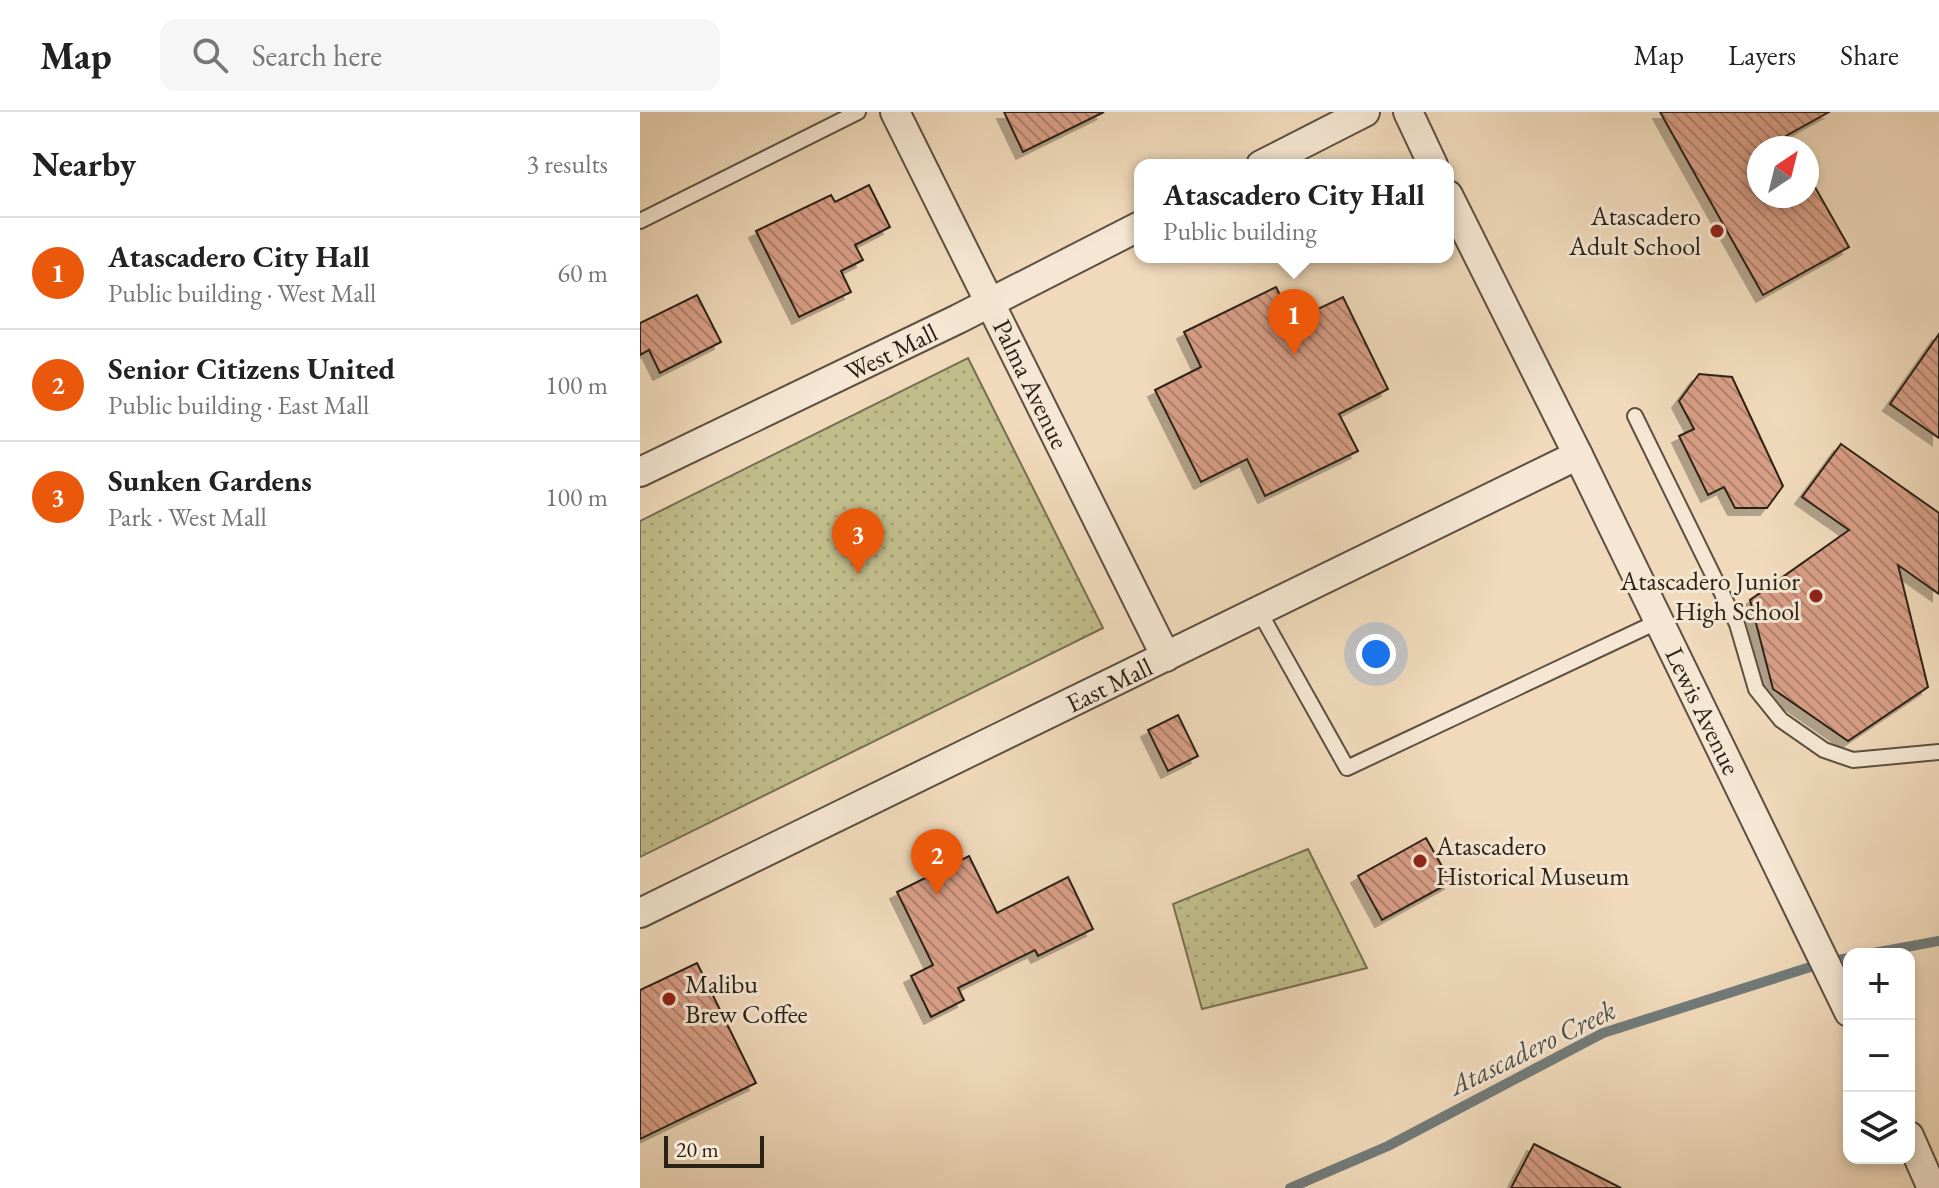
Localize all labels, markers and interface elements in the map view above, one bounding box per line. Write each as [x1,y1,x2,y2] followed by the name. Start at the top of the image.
[160,19,720,91] search box
[40,31,112,80] text: Map
[188,33,232,77] icon: search
[252,36,382,75] text: Search here
[1634,37,1684,73] text: Map
[1728,37,1796,73] text: Layers
[1840,37,1899,73] text: Share
[1747,136,1819,208] north arrow
[32,142,136,186] text: Nearby
[527,147,608,181] text: 3 results
[1134,159,1454,263] popup
[1163,175,1425,214] text: Atascadero City Hall
[1568,199,1701,263] place label: Atascadero Adult School
[1163,214,1317,248] text: Public building
[1708,222,1726,240] marker: Atascadero Adult School
[108,237,370,276] text: Atascadero City Hall
[51,256,65,290] text: 1
[558,256,608,290] text: 60 m
[108,276,376,310] text: Public building · West Mall
[1268,289,1320,355] pin: 1
[985,314,1077,454] street label: Palma Avenue
[839,315,943,389] street label: West Mall
[108,349,395,388] text: Senior Citizens United
[51,368,65,402] text: 2
[545,368,608,402] text: 100 m
[108,388,369,422] text: Public building · East Mall
[108,461,312,500] text: Sunken Gardens
[51,480,65,514] text: 3
[545,480,608,514] text: 100 m
[108,500,267,534] text: Park · West Mall
[832,508,884,574] pin: 3
[1619,564,1800,628] place label: Atascadero Junior High School
[1807,587,1825,605] marker: Atascadero Junior High School
[1356,634,1396,674] your location
[1658,642,1748,780] street label: Lewis Avenue
[1060,650,1158,720] street label: East Mall
[911,829,963,895] pin: 2
[1435,829,1630,893] place label: Atascadero Historical Museum
[1411,852,1429,870] marker: Atascadero Historical Museum
[1843,948,1915,1164] map controls
[1843,948,1915,1020] button: +
[685,967,808,1031] place label: Malibu Brew Coffee
[660,990,678,1008] marker: Malibu Brew Coffee
[1441,991,1621,1104] water label: Atascadero Creek
[1843,1020,1915,1092] button: −
[1843,1092,1915,1164] button: layers
[664,1132,764,1168] scale bar
[676,1135,719,1164] text: 20 m

